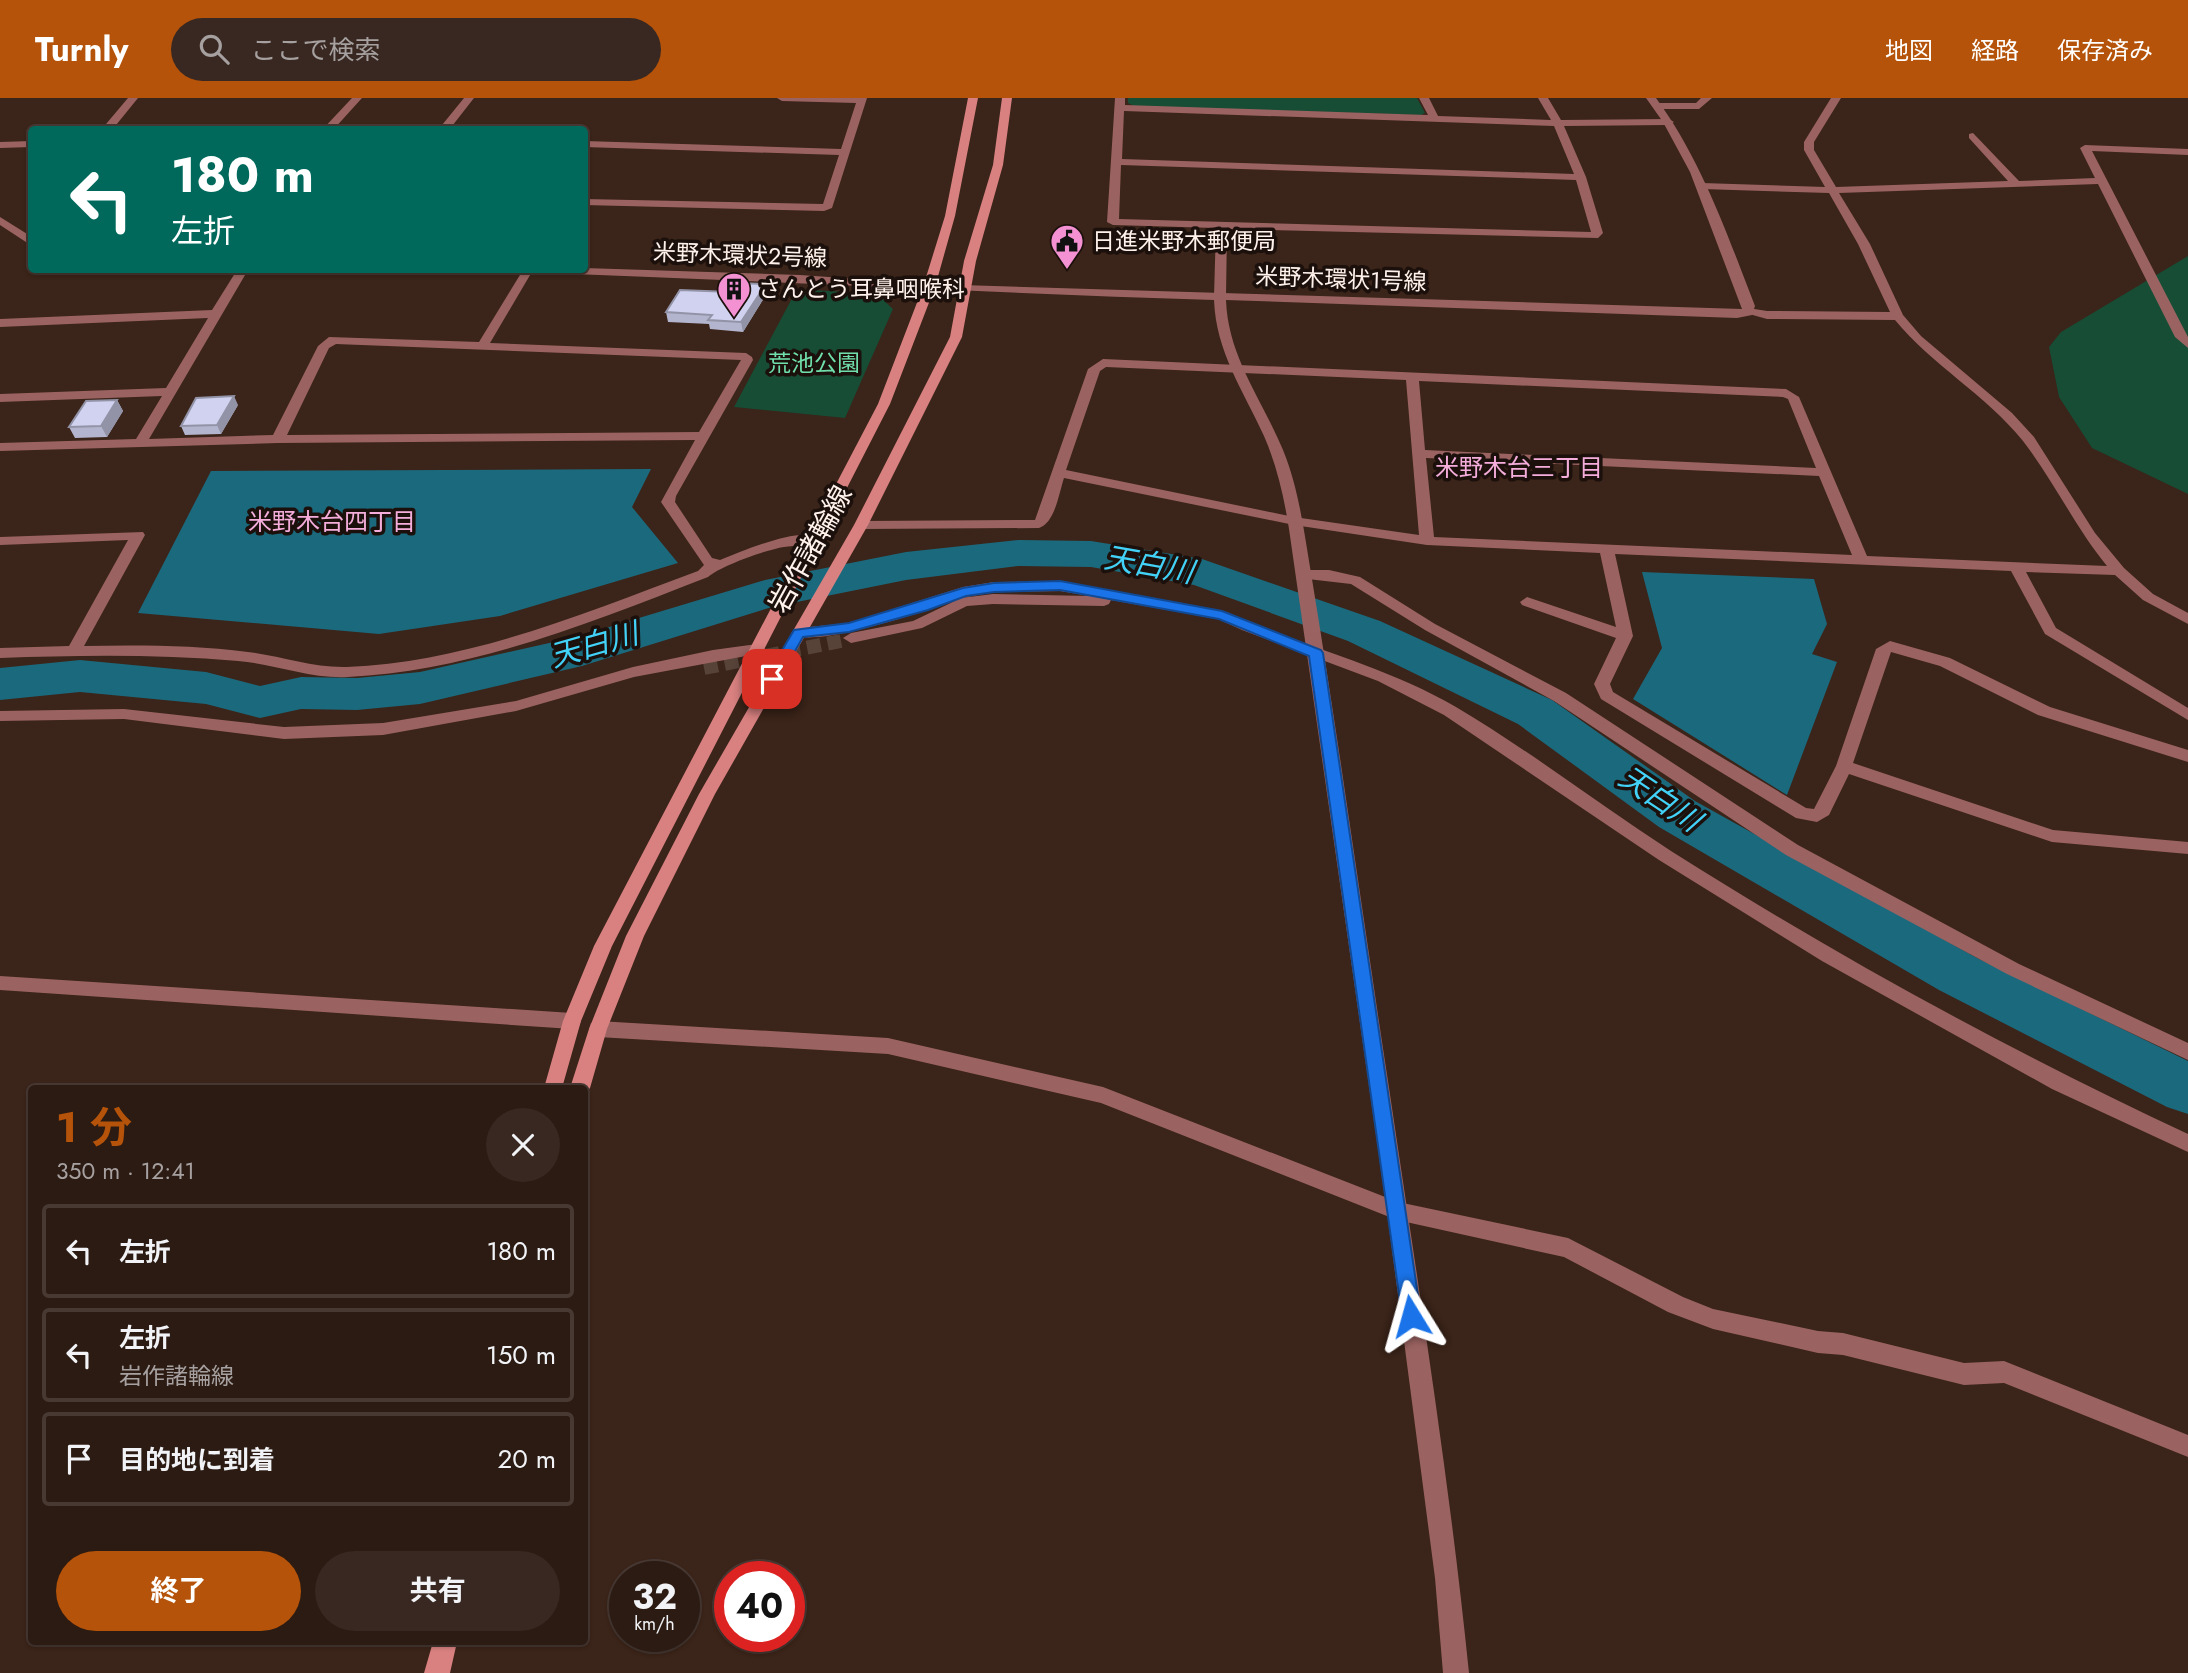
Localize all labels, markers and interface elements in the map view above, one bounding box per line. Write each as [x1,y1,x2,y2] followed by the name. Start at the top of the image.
[171,18,661,81] search box
[35,26,129,73] text: Turnly
[195,30,233,68] icon: search
[251,31,381,69] text: ここで検索
[1885,33,1933,68] text: 地図
[1971,33,2019,68] text: 経路
[2057,33,2153,68] text: 保存済み
[171,140,314,210] text: 180 m
[56,154,147,245] icon: left
[171,208,235,254] text: 左折
[1048,222,1086,271] public building icon: 日進米野木郵便局
[1092,224,1276,258] place label: 日進米野木郵便局
[652,235,828,275] street label: 米野木環状2号線
[1255,259,1427,299] street label: 米野木環状1号線
[715,270,753,319] building icon: さんとう耳鼻咽喉科
[758,272,965,306] place label: さんとう耳鼻咽喉科
[768,346,860,380] park label: 荒池公園
[1435,450,1603,485] district label: 米野木台三丁目
[759,478,862,620] street label: 岩作諸輪線
[248,504,416,539] district label: 米野木台四丁目
[1101,536,1200,594] water label: 天白川
[545,611,646,678] water label: 天白川
[742,649,802,709] pin
[753,660,791,698] icon: arrive
[1611,756,1712,843] water label: 天白川
[56,1097,132,1158] text: 1 分
[486,1108,560,1182] button: close
[56,1154,195,1188] text: 350 m · 12:41
[60,1232,98,1270] icon: left
[486,1232,556,1270] text: 180 m
[119,1233,171,1271] text: 左折
[1374,1279,1448,1353] position arrow
[119,1319,171,1357] text: 左折
[60,1336,98,1374] icon: left
[486,1336,556,1374] text: 150 m
[119,1359,234,1393] text: 岩作諸輪線
[60,1440,98,1478] icon: arrive
[498,1440,556,1478] text: 20 m
[119,1441,275,1479] text: 目的地に到着
[56,1551,301,1631] button: 終了
[315,1551,560,1631] button: 共有
[714,1561,805,1652] speed limit sign: 40
[632,1572,677,1622] text: 32
[634,1611,675,1637] text: km/h

